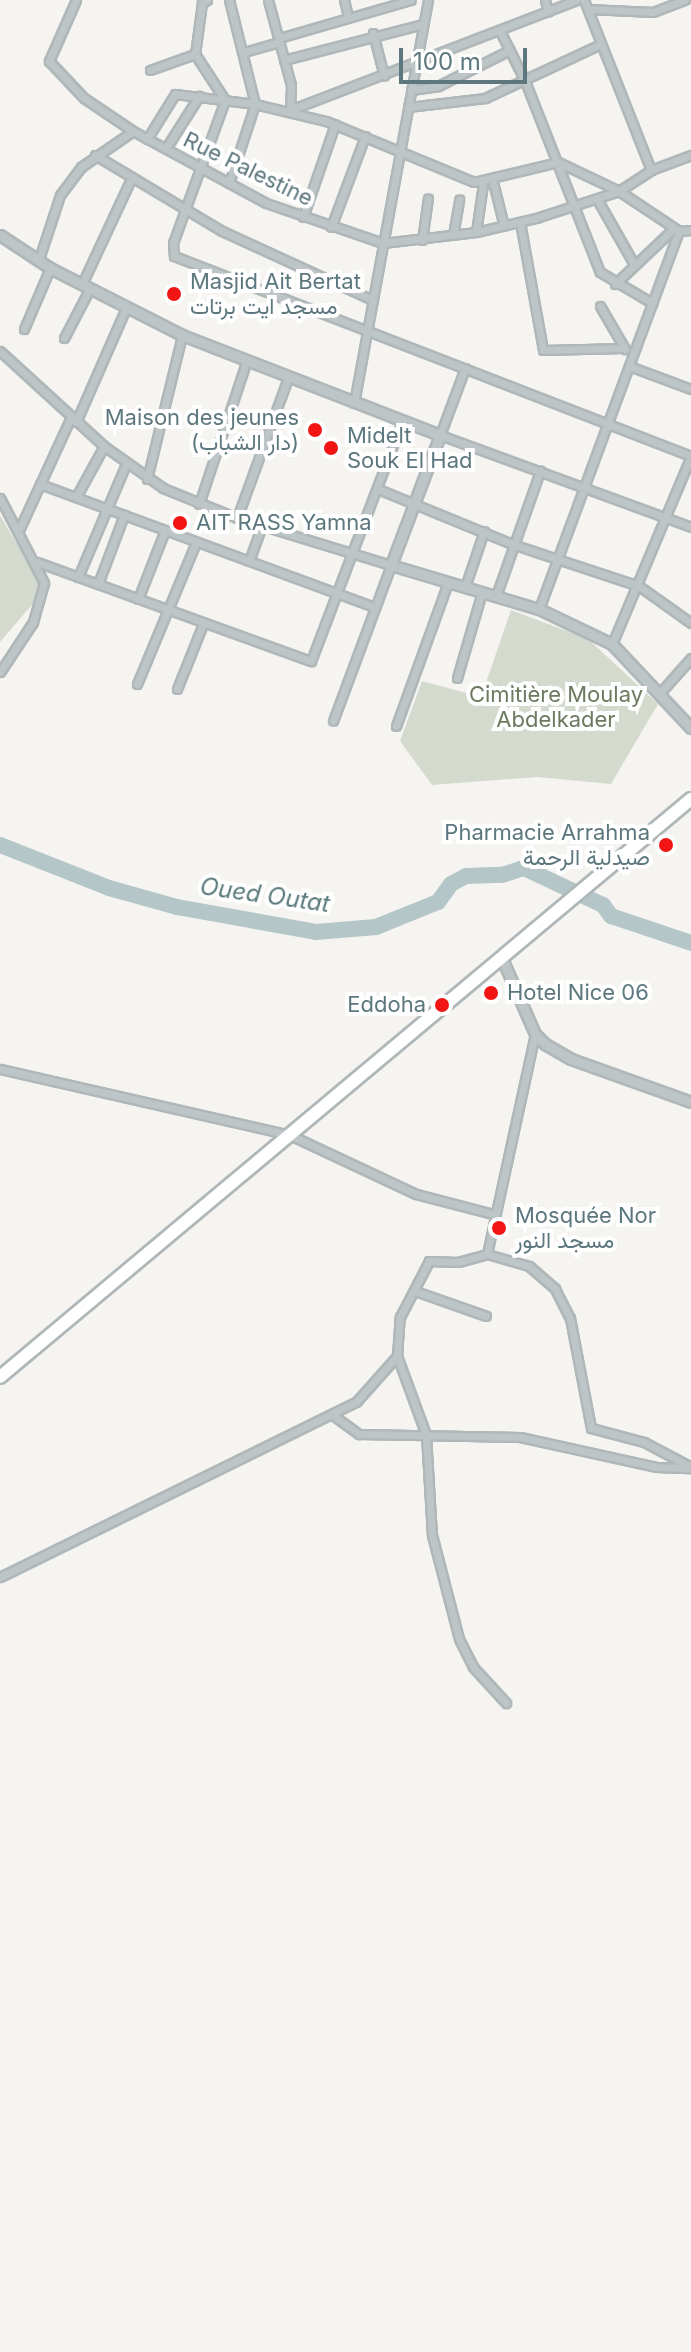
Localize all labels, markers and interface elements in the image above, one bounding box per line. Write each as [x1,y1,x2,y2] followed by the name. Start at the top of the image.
[403,32,531,82] scale bar
[413,47,481,76] text: 100 m
[179,126,317,212] street label: Rue Palestine
[190,268,361,320] place label: Masjid Ait Bertat مسجد ايت برتات
[165,285,183,303] marker: Masjid Ait Bertat مسجد ايت برتات
[105,404,299,456] place label: Maison des jeunes (دار الشباب)
[306,421,324,439] marker: Maison des jeunes (دار الشباب)
[347,422,472,474] place label: Midelt Souk El Had
[322,439,340,457] marker: Midelt Souk El Had
[196,510,372,536] place label: AIT RASS Yamna
[171,514,189,532] marker: AIT RASS Yamna
[469,681,643,732] park label: Cimitière Moulay Abdelkader
[444,819,650,870] place label: Pharmacie Arrahma صيدلية الرحمة
[657,836,675,854] marker: Pharmacie Arrahma صيدلية الرحمة
[198,872,332,918] water label: Oued Outat
[507,980,649,1006] place label: Hotel Nice 06
[482,984,500,1002] marker: Hotel Nice 06
[347,992,426,1018] place label: Eddoha
[433,996,451,1014] marker: Eddoha
[515,1202,656,1254] place label: Mosquée Nor مسجد النور
[490,1219,508,1237] marker: Mosquée Nor مسجد النور

